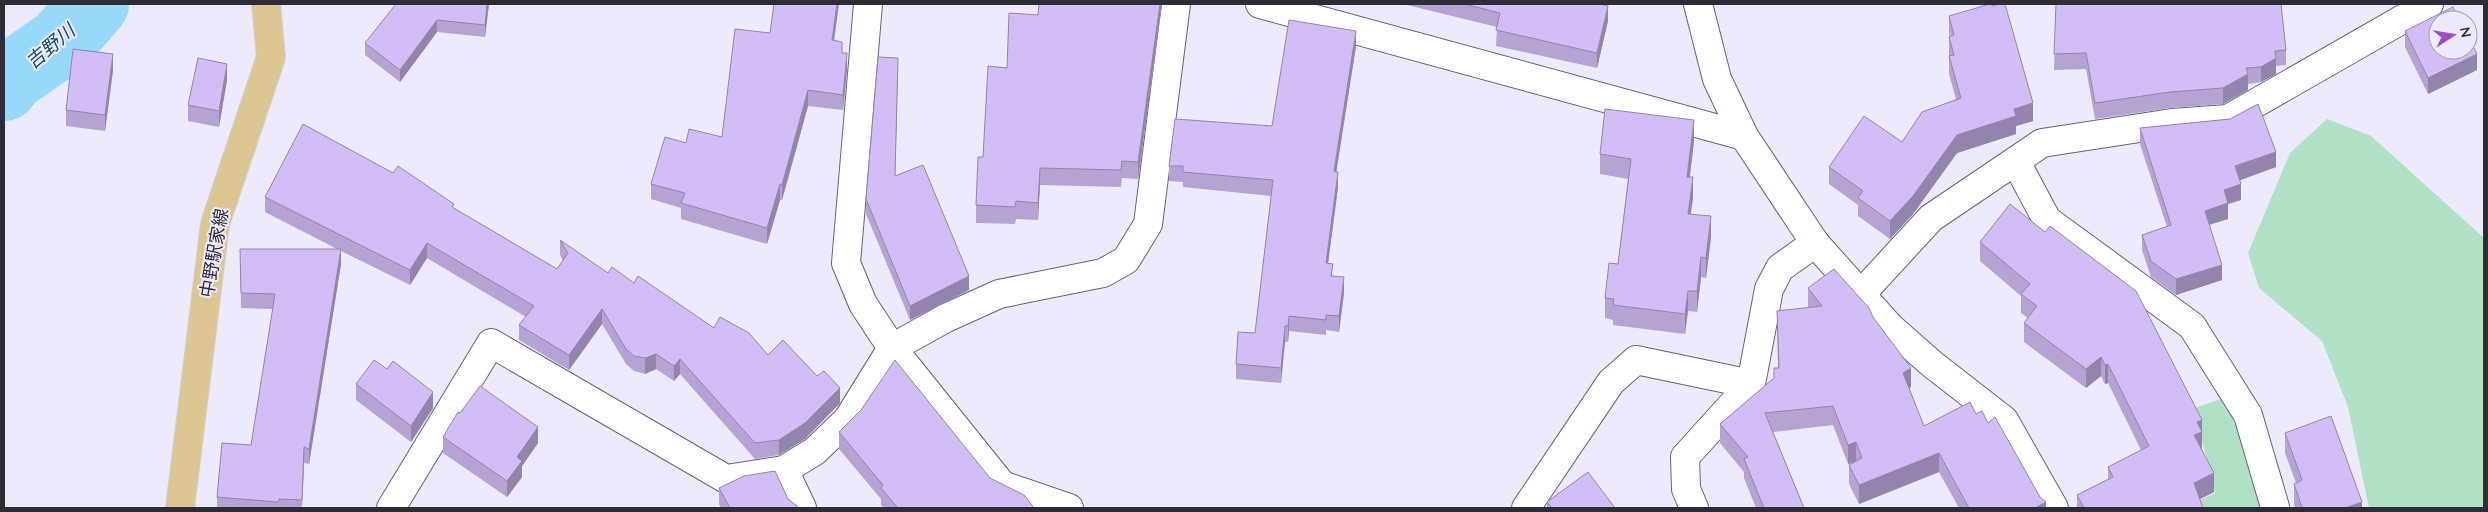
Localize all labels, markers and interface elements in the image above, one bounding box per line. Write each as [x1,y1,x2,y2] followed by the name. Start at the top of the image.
[2428,10,2478,60] north arrow
[20,17,81,74] water label: 吉野川
[2456,25,2476,39] text: N
[195,207,233,299] street label: 中野駅家線

